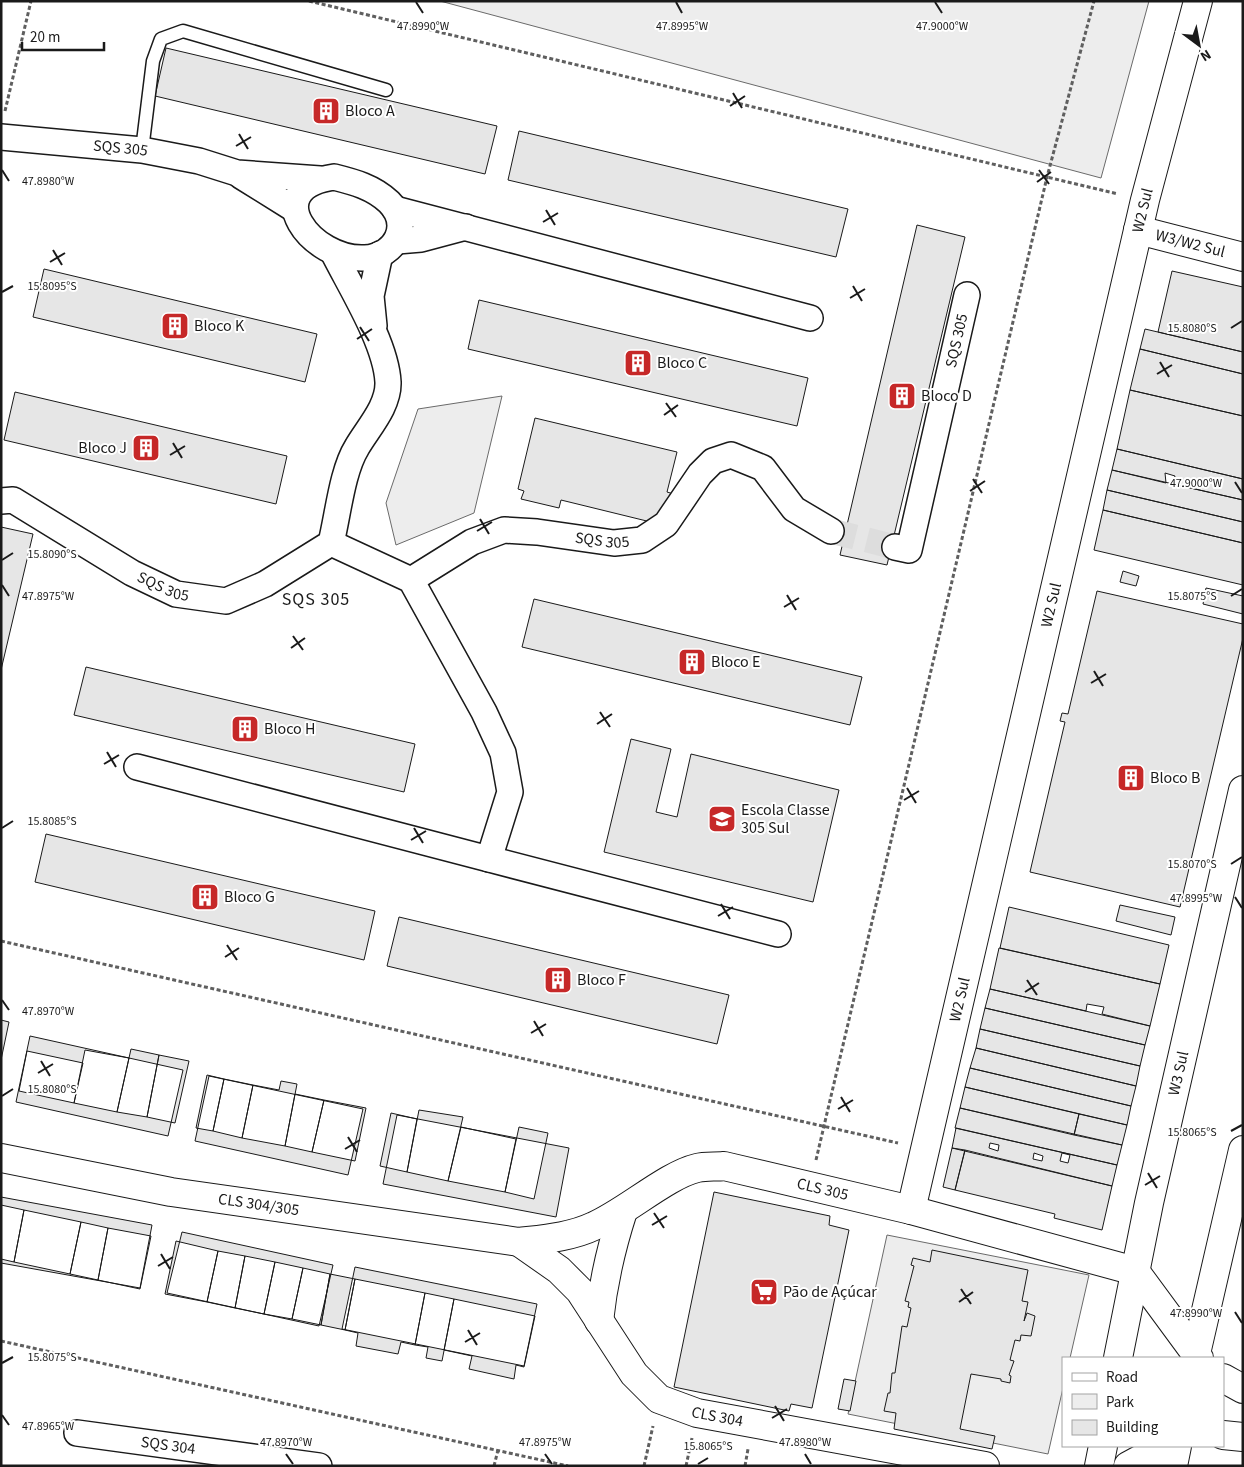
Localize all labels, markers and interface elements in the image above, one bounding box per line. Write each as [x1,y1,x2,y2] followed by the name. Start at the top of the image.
[397,18,450,35] text: 47.8990°W
[656,18,709,35] text: 47.8995°W
[916,18,969,35] text: 47.9000°W
[22,20,105,52] scale bar
[1174,20,1224,70] north arrow
[30,27,60,48] text: 20 m
[1196,44,1215,66] text: N
[311,96,341,126] building icon: Bloco A
[345,100,395,122] place label: Bloco A
[92,135,150,162] street label: SQS 305
[22,173,75,190] text: 47.8980°W
[1127,186,1159,235] street label: W2 Sul
[1153,224,1228,263] street label: W3/W2 Sul
[27,278,77,295] text: 15.8095°S
[160,311,190,341] building icon: Bloco K
[940,311,973,370] street label: SQS 305
[194,315,245,337] place label: Bloco K
[1167,320,1217,337] text: 15.8080°S
[623,348,653,378] building icon: Bloco C
[657,352,707,374] place label: Bloco C
[887,381,917,411] building icon: Bloco D
[921,385,972,407] place label: Bloco D
[131,433,161,463] building icon: Bloco J
[78,437,127,459] place label: Bloco J
[1170,475,1223,492] text: 47.9000°W
[574,527,631,554] street label: SQS 305
[27,546,77,563] text: 15.8090°S
[134,566,190,607] street label: SQS 305
[1035,581,1067,629] street label: W2 Sul
[282,587,350,612] district label: SQS 305
[22,588,75,605] text: 47.8975°W
[1167,588,1217,605] text: 15.8075°S
[677,647,707,677] building icon: Bloco E
[711,651,760,673] place label: Bloco E
[230,714,260,744] building icon: Bloco H
[264,718,315,740] place label: Bloco H
[1116,763,1146,793] building icon: Bloco B
[1150,767,1200,789] place label: Bloco B
[741,799,830,839] place label: Escola Classe 305 Sul
[707,804,737,834] school or university icon: Escola Classe 305 Sul
[27,813,77,830] text: 15.8085°S
[1167,856,1217,873] text: 15.8070°S
[190,882,220,912] building icon: Bloco G
[224,886,275,908] place label: Bloco G
[1170,890,1223,907] text: 47.8995°W
[543,965,573,995] building icon: Bloco F
[577,969,626,991] place label: Bloco F
[944,975,976,1024] street label: W2 Sul
[22,1003,75,1020] text: 47.8970°W
[1163,1049,1194,1098] street label: W3 Sul
[27,1081,77,1098] text: 15.8080°S
[1167,1124,1217,1141] text: 15.8065°S
[795,1173,851,1206] street label: CLS 305
[217,1188,301,1221] street label: CLS 304/305
[749,1277,779,1307] supermarket icon: Pão de Açúcar
[783,1281,877,1303] place label: Pão de Açúcar
[1170,1305,1223,1322] text: 47.8990°W
[27,1349,77,1366] text: 15.8075°S
[1062,1357,1224,1447] legend
[1106,1367,1138,1388] text: Road
[1106,1392,1135,1413] text: Park
[688,1401,745,1432] street label: CLS 304
[1106,1417,1159,1438] text: Building
[22,1418,75,1435] text: 47.8965°W
[140,1431,197,1460] street label: SQS 304
[260,1434,313,1451] text: 47.8970°W
[519,1434,572,1451] text: 47.8975°W
[779,1434,832,1451] text: 47.8980°W
[683,1438,733,1455] text: 15.8065°S

